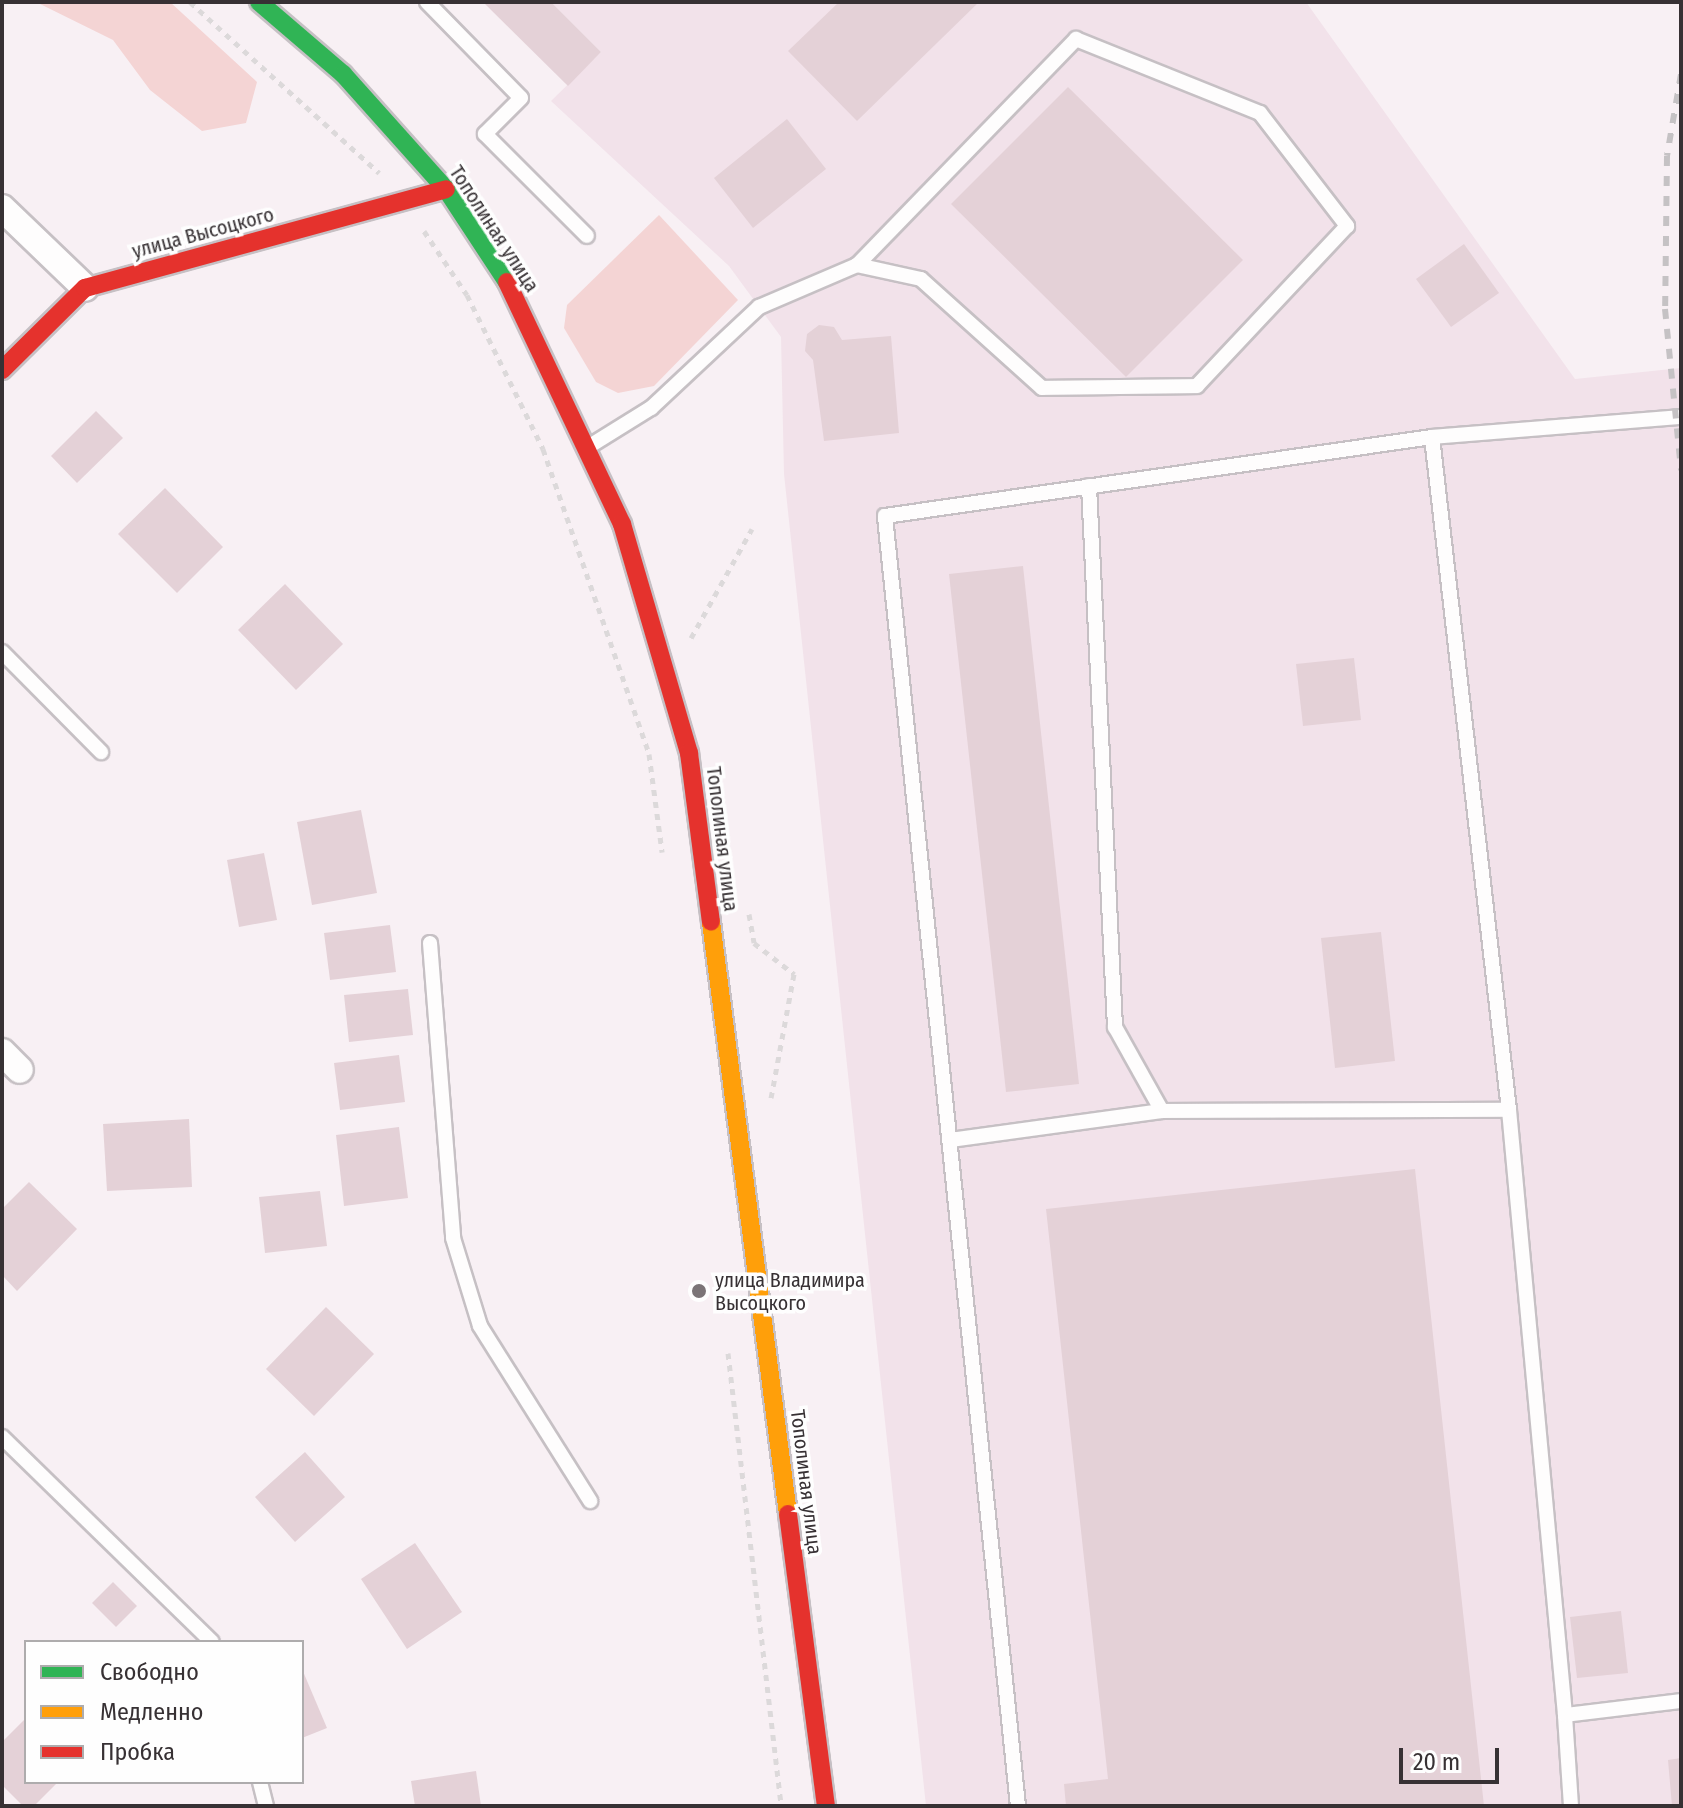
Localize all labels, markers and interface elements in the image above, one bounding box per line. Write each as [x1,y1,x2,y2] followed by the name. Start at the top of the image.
[444,161,544,297] street label: Тополиная улица
[129,203,277,263] street label: улица Высоцкого
[701,765,743,913] street label: Тополиная улица
[715,1268,865,1315] place label: улица Владимира Высоцкого
[690,1282,708,1300] marker: улица Владимира Высоцкого
[785,1408,827,1556] street label: Тополиная улица
[24,1640,304,1784] legend
[100,1658,199,1686] text: Свободно
[100,1698,203,1726] text: Медленно
[1403,1732,1503,1782] scale bar
[100,1738,175,1766] text: Пробка
[1413,1748,1460,1776] text: 20 m

